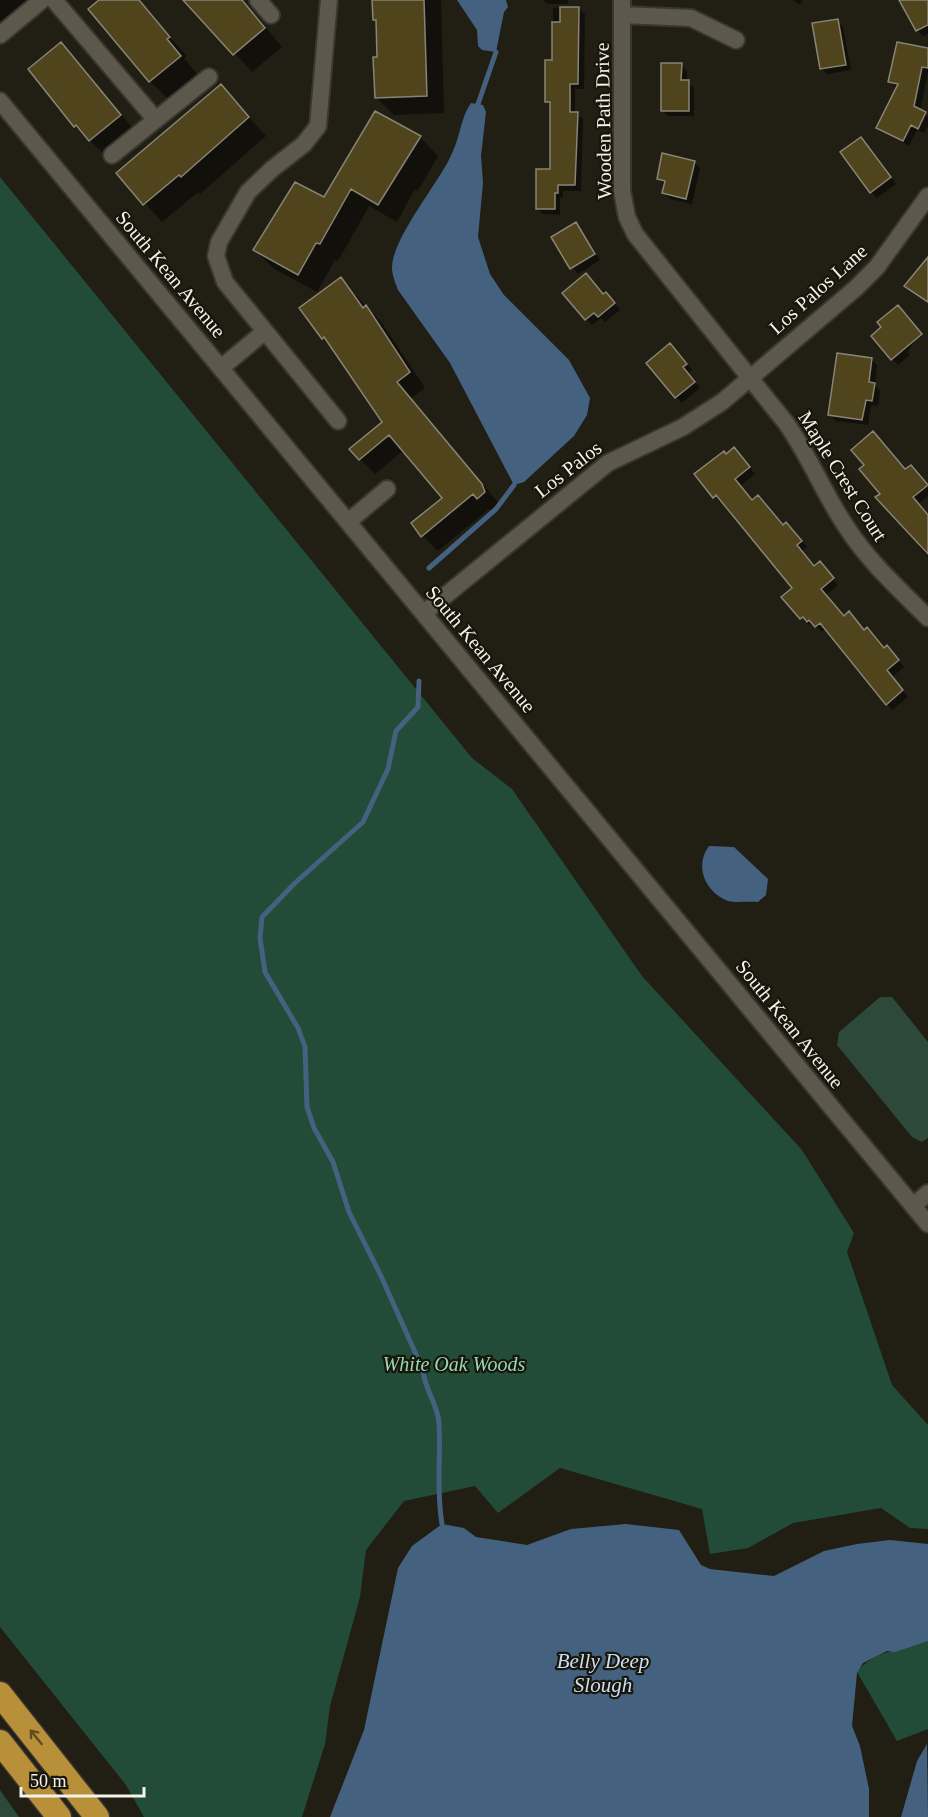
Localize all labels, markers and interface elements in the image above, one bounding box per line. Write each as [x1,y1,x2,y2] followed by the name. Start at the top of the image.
[591,42,615,200] street label: Wooden Path Drive
[112,206,230,342] street label: South Kean Avenue
[765,239,871,338] street label: Los Palos Lane
[793,407,892,546] street label: Maple Crest Court
[530,436,606,502] street label: Los Palos
[422,581,540,717] street label: South Kean Avenue
[732,955,848,1093] street label: South Kean Avenue
[383,1353,526,1375] park label: White Oak Woods
[557,1649,649,1697] water label: Belly Deep Slough
[29,1730,42,1746] one-way arrow
[21,1760,144,1798] scale bar
[30,1771,67,1791] text: 50 m

